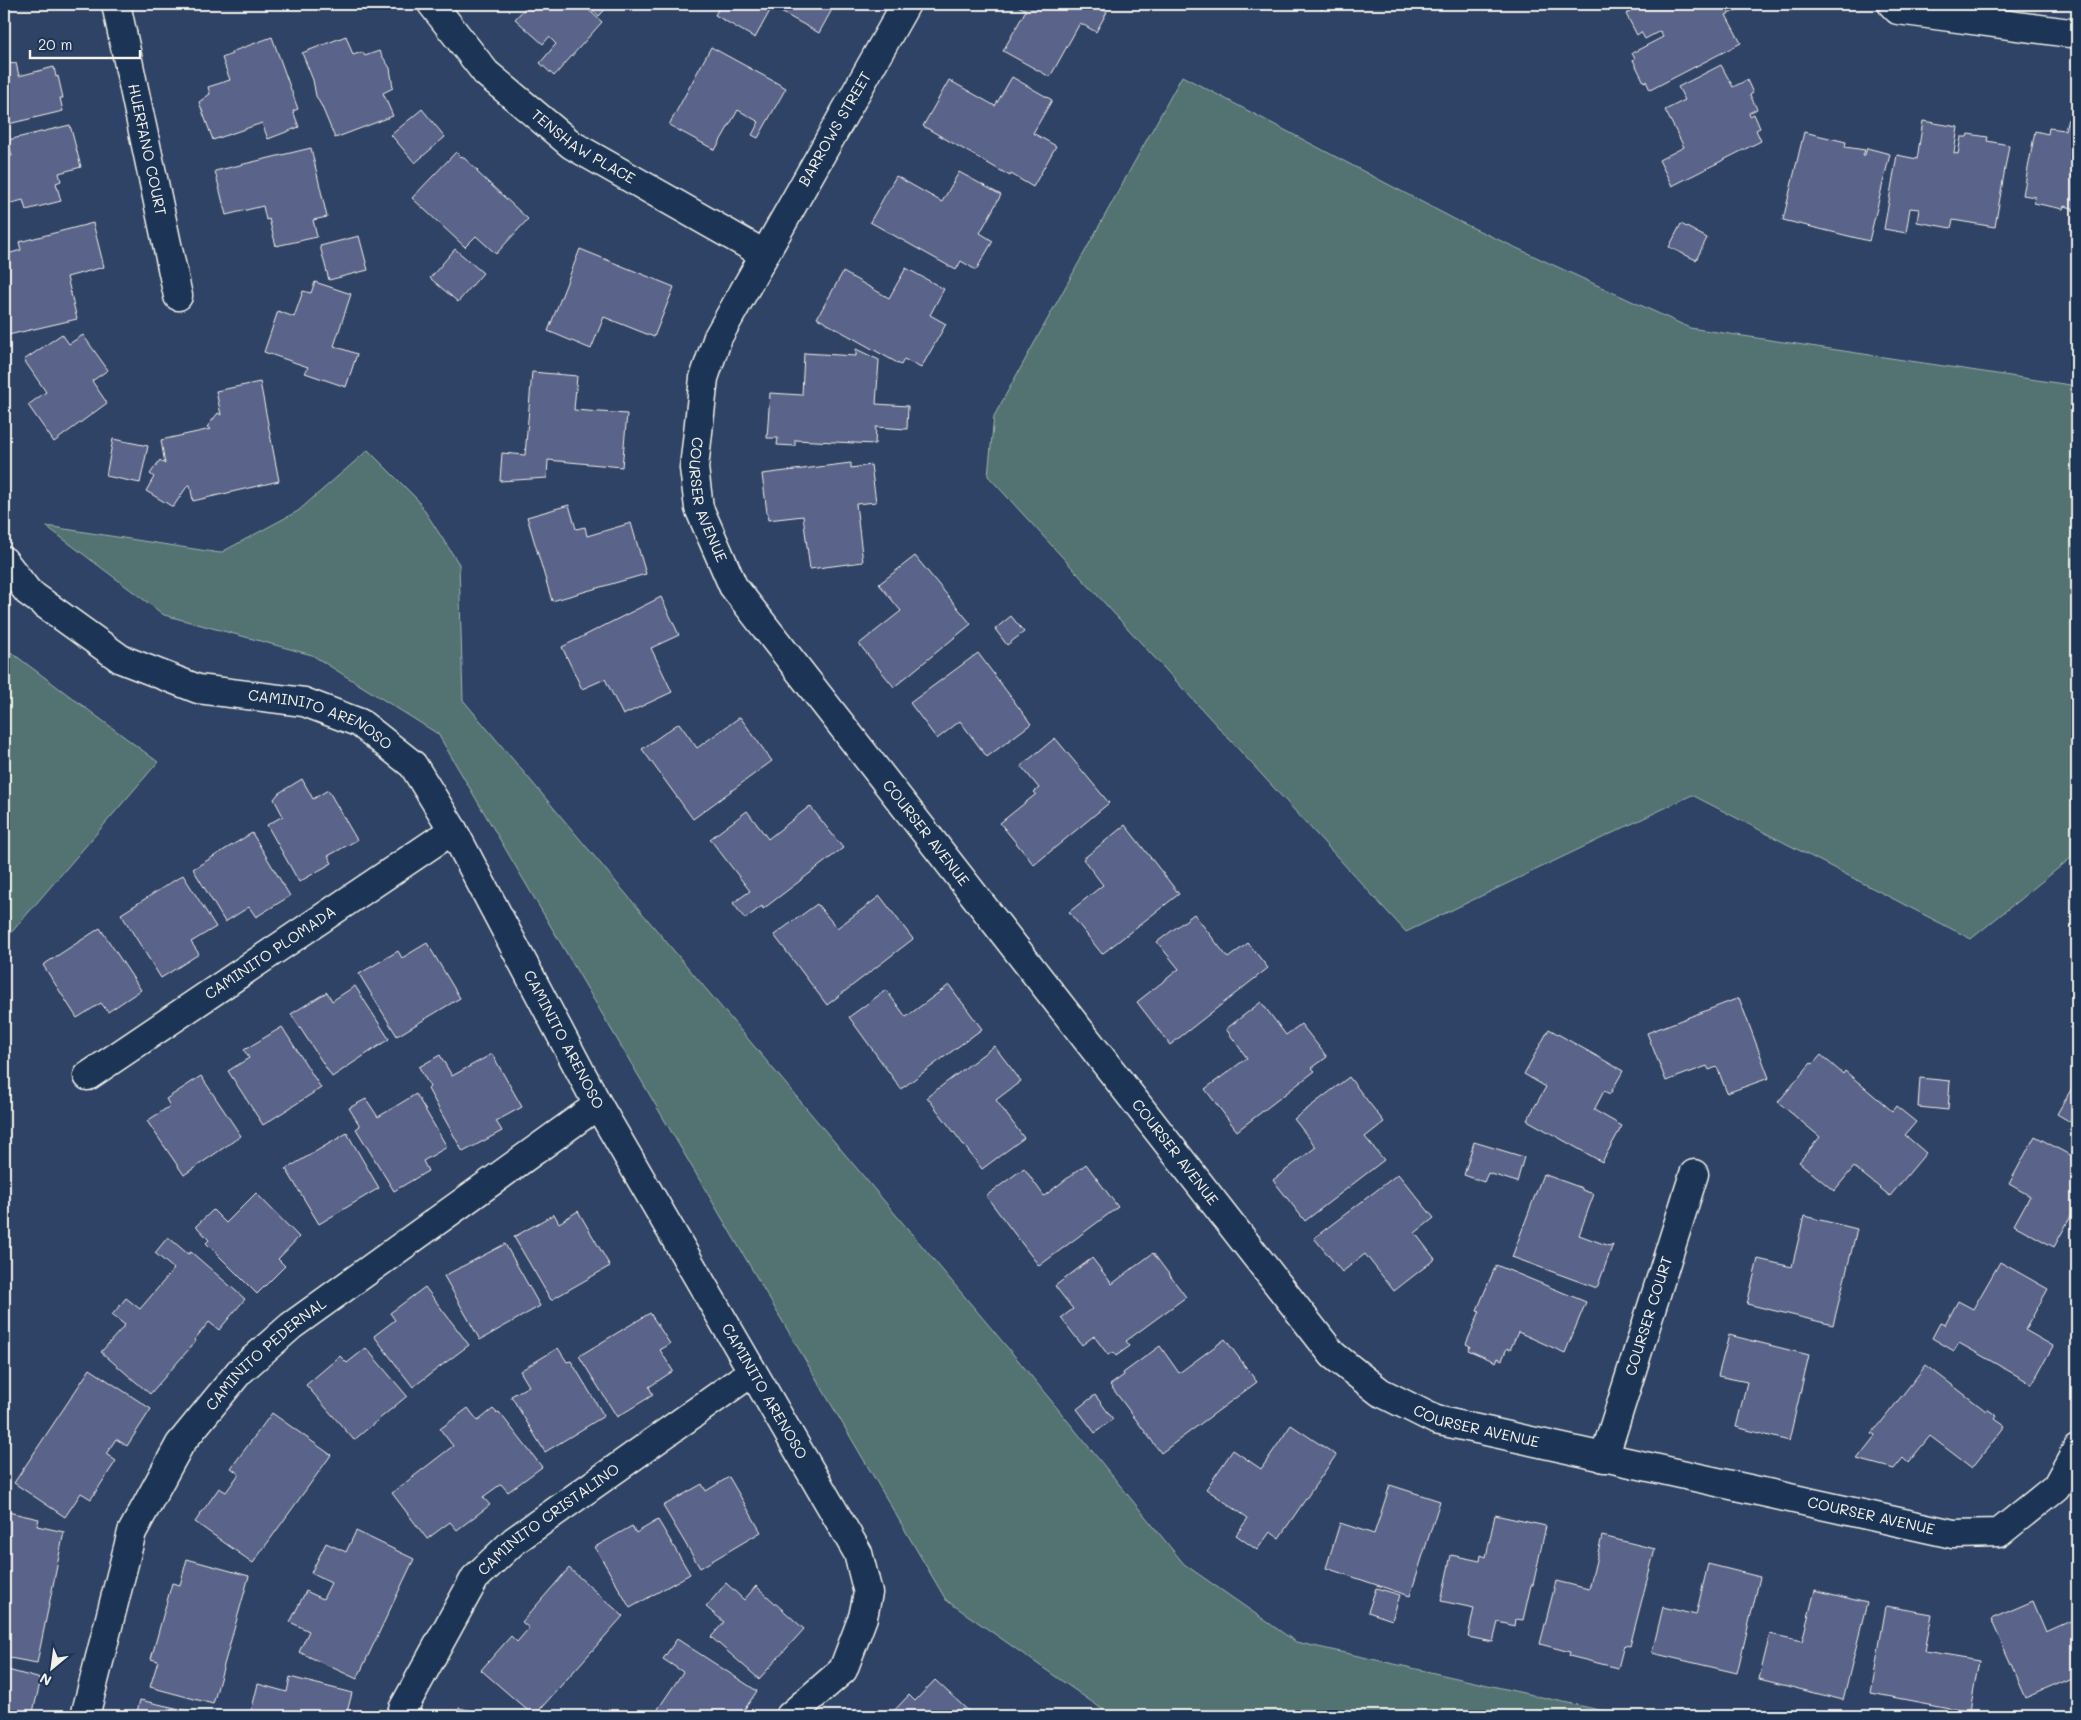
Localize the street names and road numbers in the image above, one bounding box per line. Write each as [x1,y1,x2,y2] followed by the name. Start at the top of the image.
[793,68,875,189] street label: BARROWS STREET
[124,82,172,217] street label: HUERFANO COURT
[527,104,639,188] street label: TENSHAW PLACE
[685,436,733,565] street label: COURSER AVENUE
[247,684,397,754] street label: CAMINITO ARENOSO
[879,775,975,890] street label: COURSER AVENUE
[200,901,339,1004] street label: CAMINITO PLOMADA
[520,966,609,1112] street label: CAMINITO ARENOSO
[1128,1094,1224,1209] street label: COURSER AVENUE
[1620,1253,1676,1378] street label: COURSER COURT
[201,1293,330,1414] street label: CAMINITO PEDERNAL
[718,1319,812,1463] street label: CAMINITO ARENOSO
[1410,1399,1542,1452] street label: COURSER AVENUE
[473,1458,623,1580] street label: CAMINITO CRISTALINO
[1806,1491,1937,1539] street label: COURSER AVENUE

